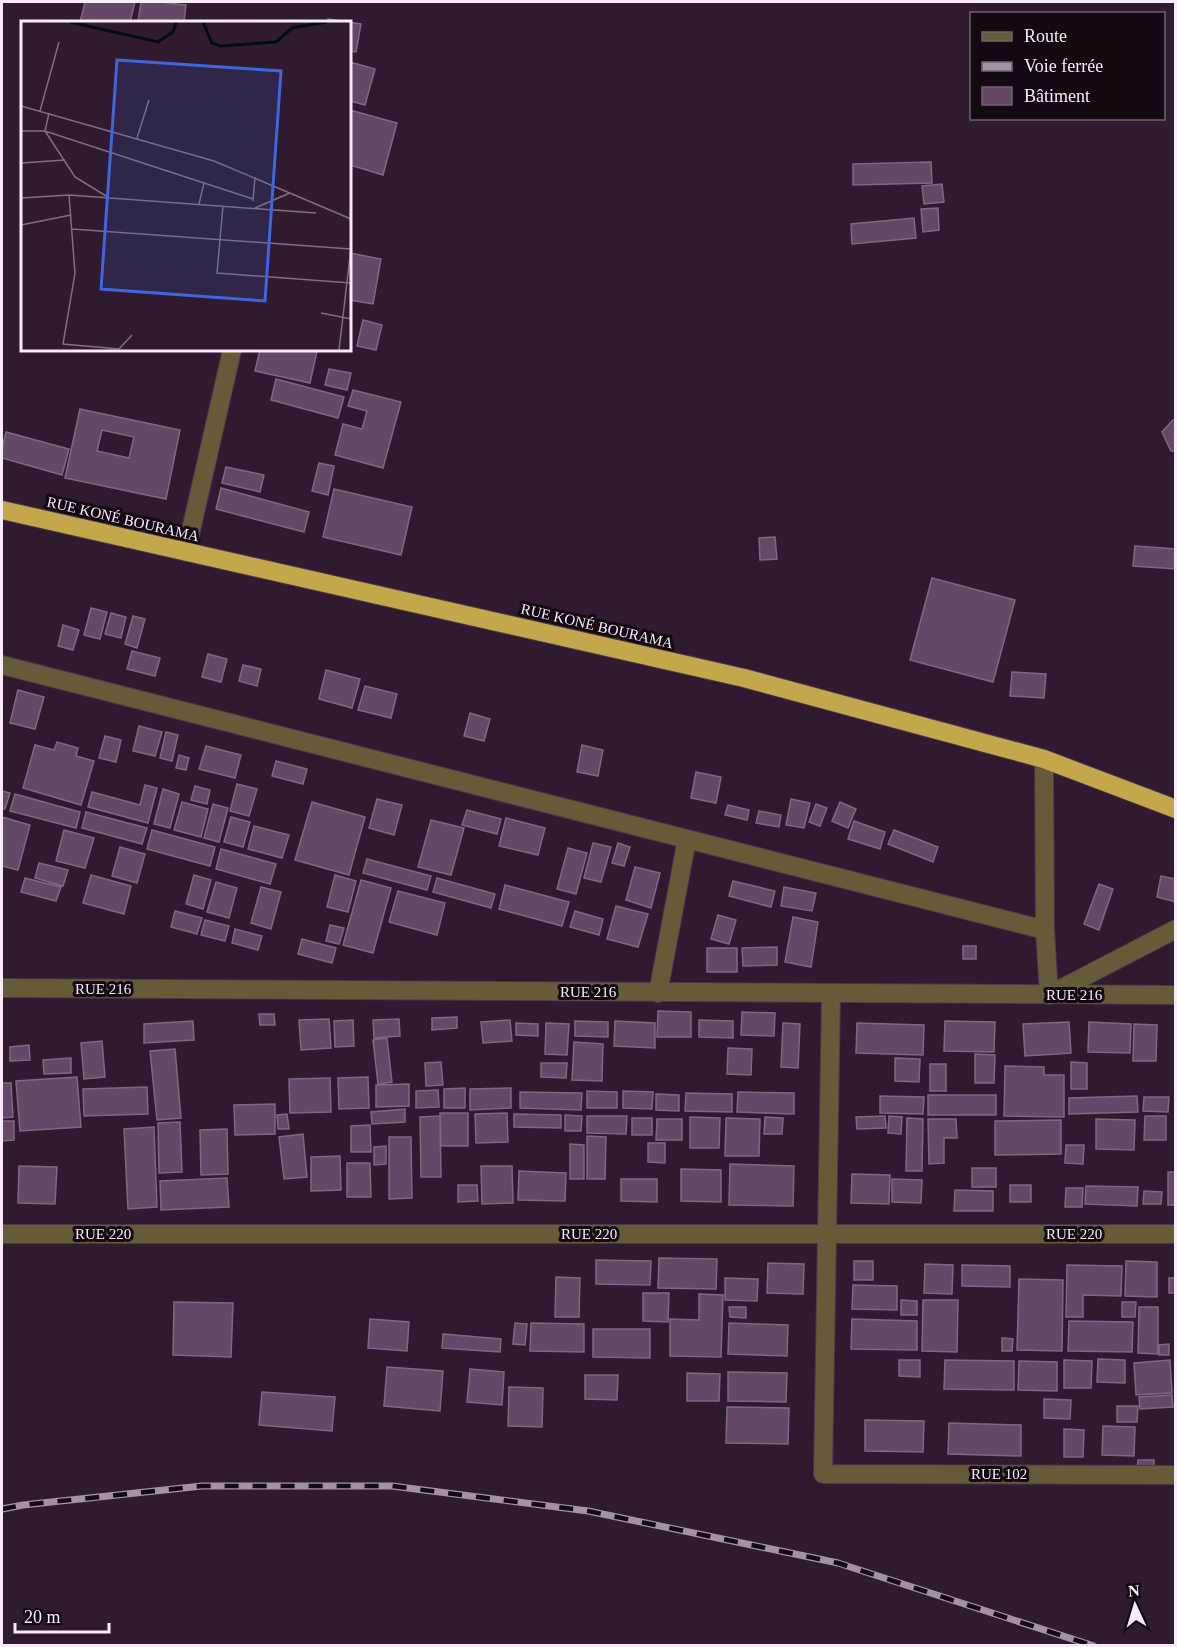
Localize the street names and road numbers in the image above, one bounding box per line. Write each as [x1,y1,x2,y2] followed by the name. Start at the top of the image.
[45,494,201,544] street label: RUE KONÉ BOURAMA
[519,601,675,651] street label: RUE KONÉ BOURAMA
[75,981,132,997] street label: RUE 216
[560,984,617,1000] street label: RUE 216
[1046,987,1103,1003] street label: RUE 216
[75,1226,131,1242] street label: RUE 220
[561,1226,617,1242] street label: RUE 220
[1046,1226,1102,1242] street label: RUE 220
[971,1466,1027,1482] street label: RUE 102

